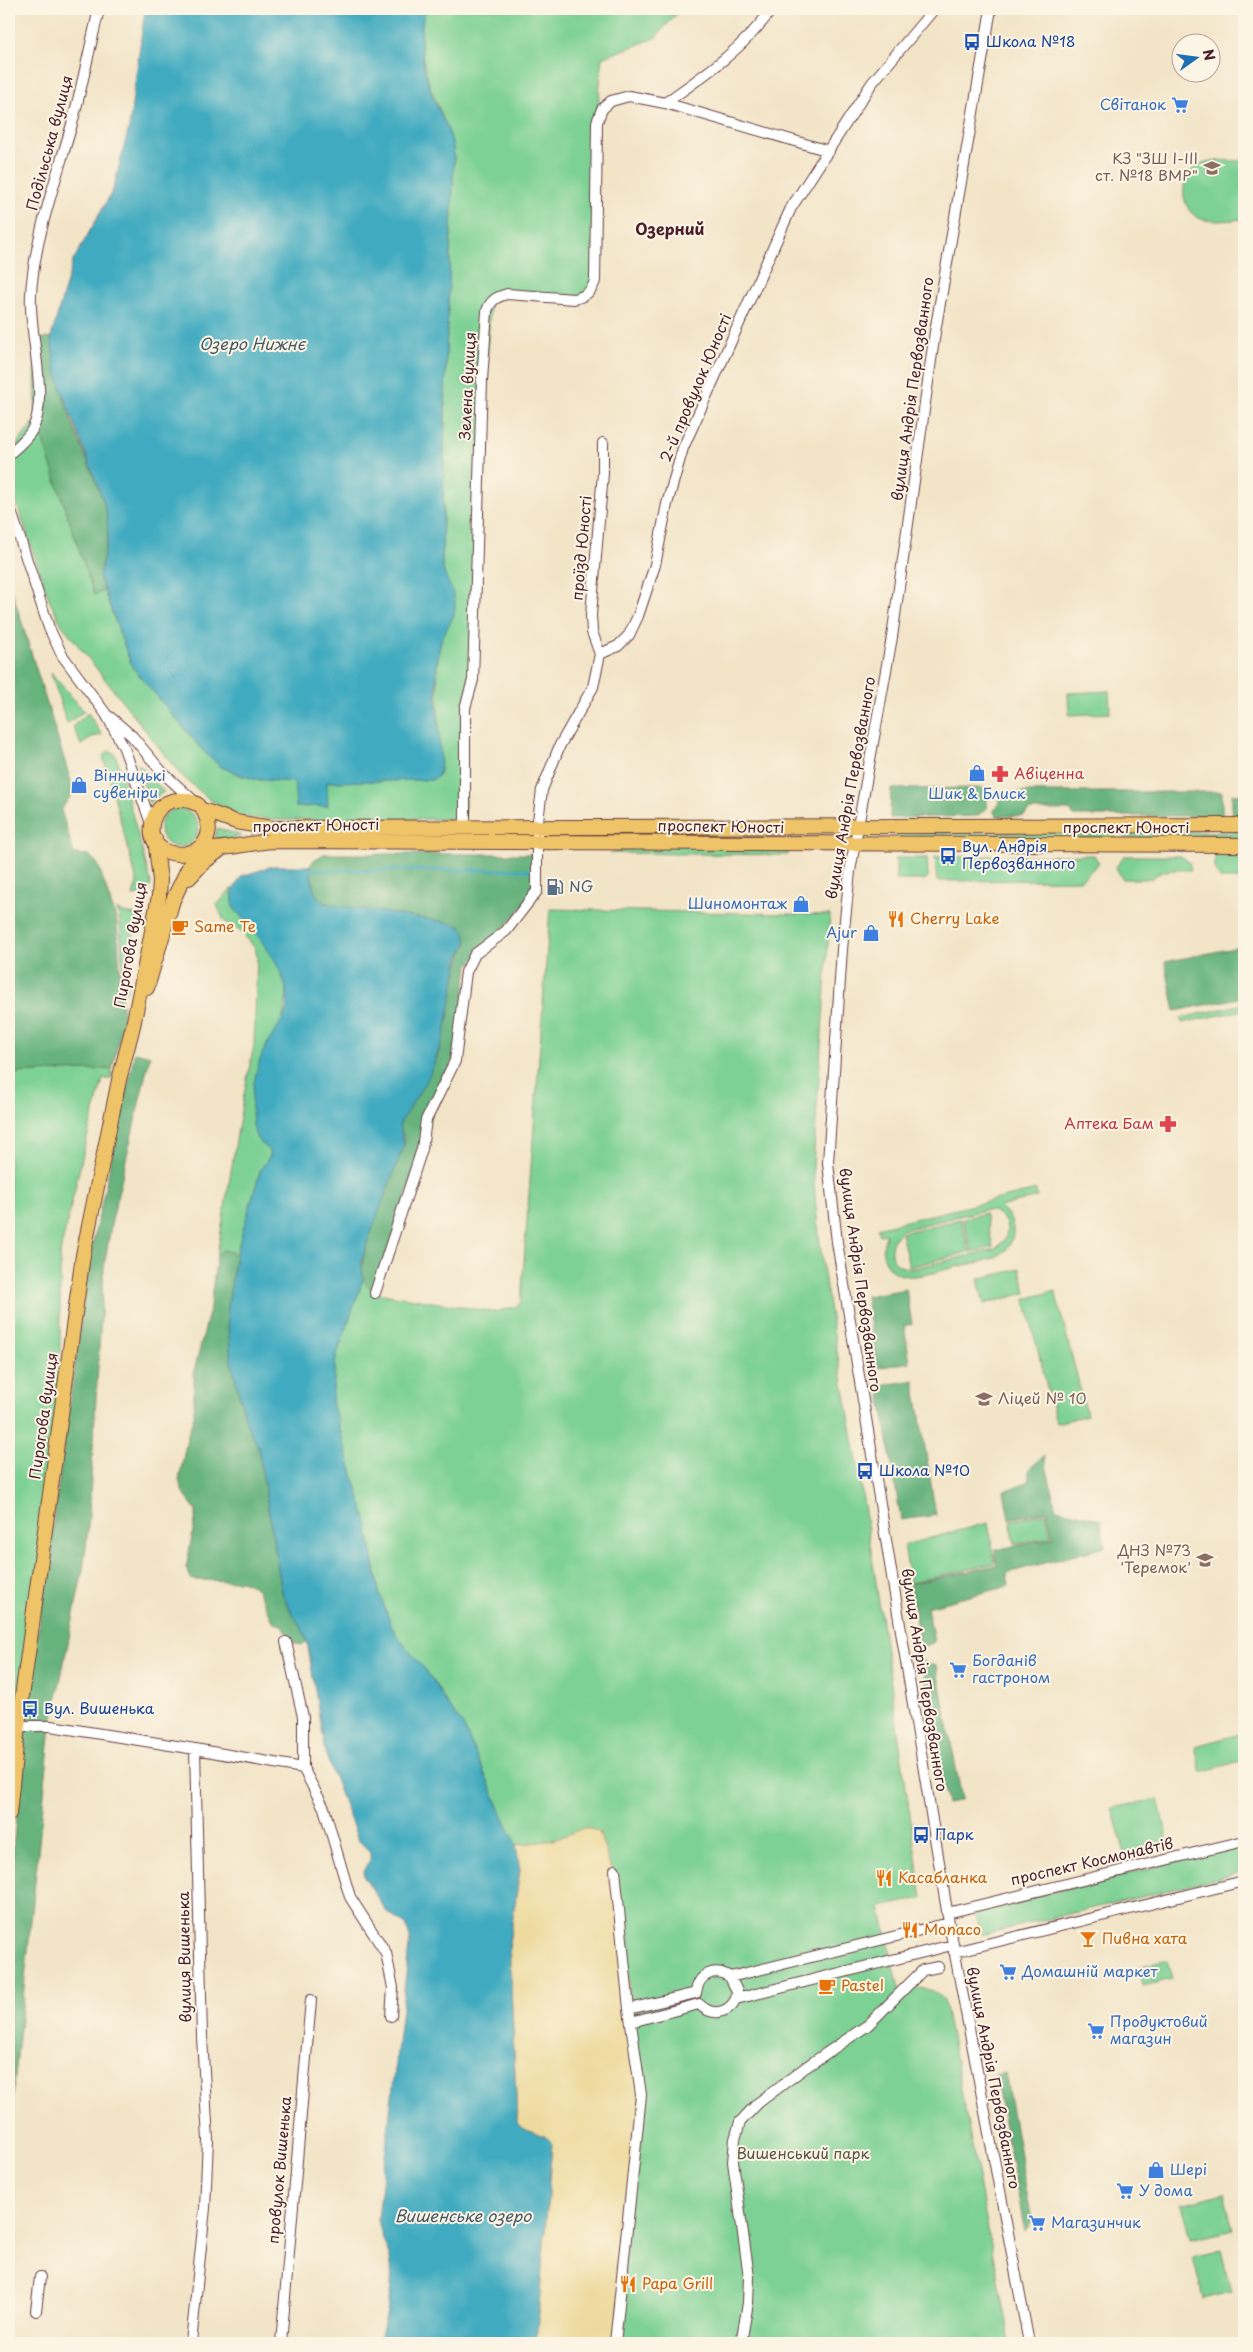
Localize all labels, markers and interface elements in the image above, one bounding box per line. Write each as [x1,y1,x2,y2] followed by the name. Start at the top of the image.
[986,29,1075,52] place label: Школа №18
[962,32,982,52] bus stop icon: Школа №18
[1170,32,1220,82] north arrow
[1198,47,1221,63] text: N
[19,72,78,213] street label: Подільська вулиця
[1100,92,1166,115] place label: Світанок
[1170,95,1190,115] supermarket icon: Світанок
[1095,146,1198,186] place label: КЗ "ЗШ І-ІІІ ст. №18 ВМР"
[1202,158,1222,178] school or university icon: КЗ "ЗШ І-ІІІ ст. №18 ВМР"
[635,216,705,240] district label: Озерний
[884,275,939,502] street label: вулиця Андрія Первозванного
[653,310,736,465] street label: 2-й провулок Юності
[199,331,307,355] water label: Озеро Нижнє
[452,331,481,441] street label: Зелена вулиця
[564,494,597,601] street label: проїзд Юності
[819,675,880,901] street label: вулиця Андрія Первозванного
[1014,761,1085,784] place label: Авіценна
[93,763,166,803] place label: Вінницькі сувеніри
[967,763,987,783] shop icon: Шик & Блиск
[990,764,1010,784] pharmacy icon: Авіценна
[69,775,89,795] shop icon: Вінницькі сувеніри
[928,781,1026,804] place label: Шик & Блиск
[252,812,380,837] street label: проспект Юності
[657,813,785,838] street label: проспект Юності
[1063,815,1189,838] street label: проспект Юності
[962,834,1076,874] place label: Вул. Андрія Первозванного
[938,846,958,866] bus stop icon: Вул. Андрія Первозванного
[569,874,594,897] place label: NG
[545,877,565,897] fuel station icon: NG
[107,880,152,1010] street label: Пирогова вулиця
[688,891,787,914] place label: Шиномонтаж
[791,894,811,914] shop icon: Шиномонтаж
[910,906,999,929] place label: Cherry Lake
[886,909,906,929] restaurant icon: Cherry Lake
[194,914,256,937] place label: Same Te
[170,917,190,937] cafe icon: Same Te
[826,920,857,943] place label: Ajur
[861,923,881,943] shop icon: Ajur
[1064,1111,1154,1134] place label: Аптека Бам
[1158,1114,1178,1134] pharmacy icon: Аптека Бам
[834,1166,889,1393] street label: вулиця Андрія Первозванного
[22,1351,63,1481] street label: Пирогова вулиця
[998,1386,1087,1409] place label: Ліцей № 10
[974,1389,994,1409] school or university icon: Ліцей № 10
[879,1458,970,1481] place label: Школа №10
[855,1461,875,1481] bus stop icon: Школа №10
[1117,1538,1191,1578] place label: ДНЗ №73 'Теремок'
[1195,1550,1215,1570] school or university icon: ДНЗ №73 'Теремок'
[896,1566,955,1793] street label: вулиця Андрія Первозванного
[972,1648,1050,1688] place label: Богданів гастроном
[948,1660,968,1680] supermarket icon: Богданів гастроном
[44,1696,155,1719] place label: Вул. Вишенька
[20,1699,40,1719] bus stop icon: Вул. Вишенька
[935,1822,974,1845] place label: Парк
[911,1825,931,1845] bus stop icon: Парк
[1008,1831,1176,1890] street label: проспект Космонавтів
[898,1865,988,1888] place label: Касабланка
[874,1868,894,1888] restaurant icon: Касабланка
[171,1891,196,2023] street label: вулиця Вишенька
[924,1917,981,1940] place label: Monaco
[900,1920,920,1940] restaurant icon: Monaco
[1102,1926,1188,1949] place label: Пивна хата
[1078,1929,1098,1949] bar icon: Пивна хата
[1021,1959,1159,1982] place label: Домашній маркет
[998,1962,1018,1982] supermarket icon: Домашній маркет
[962,1965,1027,2191] street label: вулиця Андрія Первозванного
[841,1973,884,1996] place label: Pastel
[817,1976,837,1996] cafe icon: Pastel
[1110,2009,1208,2049] place label: Продуктовий магазин
[1086,2021,1106,2041] supermarket icon: Продуктовий магазин
[261,2094,296,2245] street label: провулок Вишенька
[737,2141,870,2164] park label: Вишенський парк
[1170,2157,1207,2180] place label: Шері
[1146,2160,1166,2180] shop icon: Шері
[1139,2178,1193,2201] place label: У дома
[1115,2181,1135,2201] supermarket icon: У дома
[395,2203,532,2227] water label: Вишенське озеро
[1051,2210,1141,2233] place label: Магазинчик
[1027,2213,1047,2233] supermarket icon: Магазинчик
[642,2271,713,2294] place label: Papa Grill
[618,2274,638,2294] restaurant icon: Papa Grill

